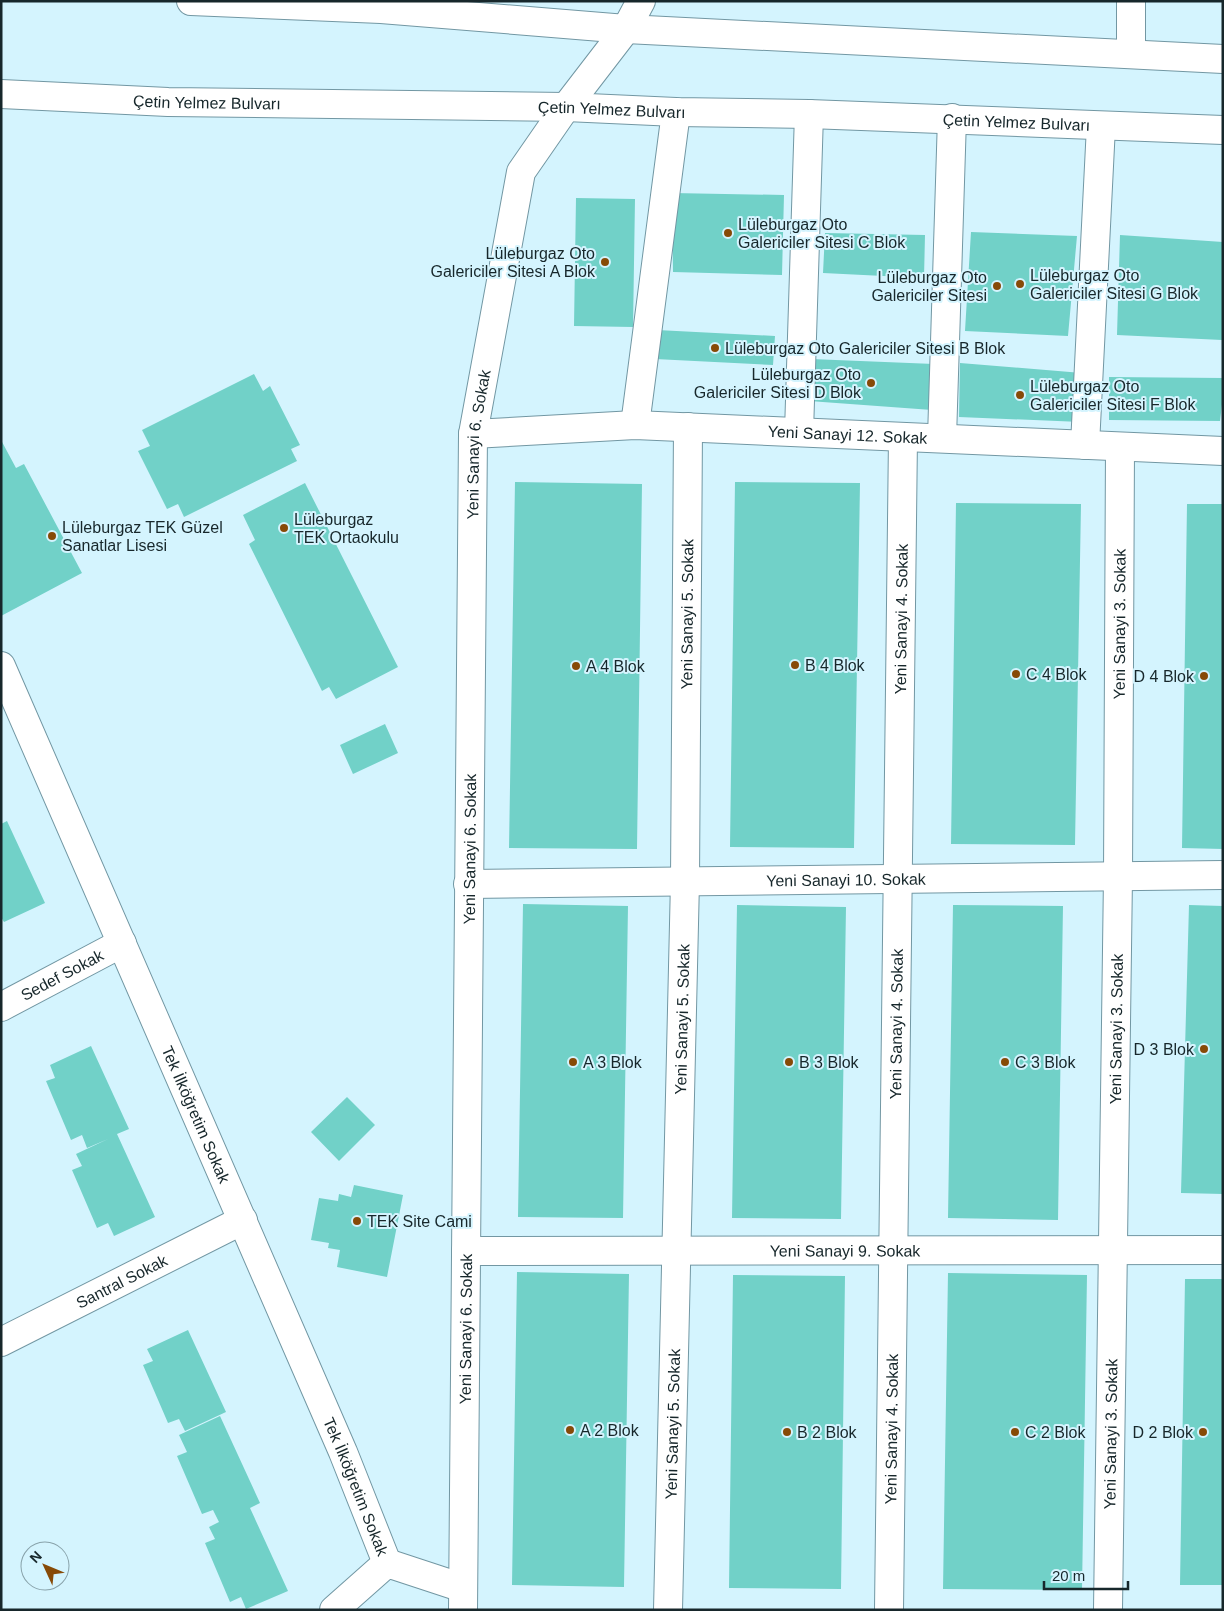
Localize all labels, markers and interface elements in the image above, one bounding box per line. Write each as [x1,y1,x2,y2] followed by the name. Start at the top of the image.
[133,92,281,112] street label: Çetin Yelmez Bulvarı
[538,98,686,121] street label: Çetin Yelmez Bulvarı
[942,111,1091,133] street label: Çetin Yelmez Bulvarı
[738,216,906,251] place label: Lüleburgaz Oto Galericiler Sitesi C Blok
[722,227,734,239] marker: Lüleburgaz Oto Galericiler Sitesi C Blok
[430,245,596,280] place label: Lüleburgaz Oto Galericiler Sitesi A Blok
[599,256,611,268] marker: Lüleburgaz Oto Galericiler Sitesi A Blok
[1030,267,1199,302] place label: Lüleburgaz Oto Galericiler Sitesi G Blok
[871,269,987,304] place label: Lüleburgaz Oto Galericiler Sitesi
[1014,278,1026,290] marker: Lüleburgaz Oto Galericiler Sitesi G Blok
[991,280,1003,292] marker: Lüleburgaz Oto Galericiler Sitesi
[725,340,1006,357] place label: Lüleburgaz Oto Galericiler Sitesi B Blok
[709,342,721,354] marker: Lüleburgaz Oto Galericiler Sitesi B Blok
[694,366,862,401] place label: Lüleburgaz Oto Galericiler Sitesi D Blok
[464,367,493,519] street label: Yeni Sanayi 6. Sokak
[865,377,877,389] marker: Lüleburgaz Oto Galericiler Sitesi D Blok
[1030,378,1196,413] place label: Lüleburgaz Oto Galericiler Sitesi F Blok
[1014,389,1026,401] marker: Lüleburgaz Oto Galericiler Sitesi F Blok
[767,422,929,446] street label: Yeni Sanayi 12. Sokak
[294,511,399,546] place label: Lüleburgaz TEK Ortaokulu
[62,519,223,554] place label: Lüleburgaz TEK Güzel Sanatlar Lisesi
[278,522,290,534] marker: Lüleburgaz TEK Ortaokulu
[46,530,58,542] marker: Lüleburgaz TEK Güzel Sanatlar Lisesi
[678,538,696,690] street label: Yeni Sanayi 5. Sokak
[891,543,910,695] street label: Yeni Sanayi 4. Sokak
[1110,548,1128,699] street label: Yeni Sanayi 3. Sokak
[805,657,866,674] place label: B 4 Blok
[586,658,646,675] place label: A 4 Blok
[789,659,801,671] marker: B 4 Blok
[570,660,582,672] marker: A 4 Blok
[1026,666,1087,683] place label: C 4 Blok
[1010,668,1022,680] marker: C 4 Blok
[1134,668,1195,685] place label: D 4 Blok
[1198,670,1210,682] marker: D 4 Blok
[460,773,479,924] street label: Yeni Sanayi 6. Sokak
[766,870,927,889] street label: Yeni Sanayi 10. Sokak
[672,943,692,1095] street label: Yeni Sanayi 5. Sokak
[18,946,107,1003] street label: Sedef Sokak
[887,948,905,1100] street label: Yeni Sanayi 4. Sokak
[1106,953,1125,1105] street label: Yeni Sanayi 3. Sokak
[1134,1041,1195,1058] place label: D 3 Blok
[159,1043,234,1186] street label: Tek İlköğretim Sokak
[1198,1043,1210,1055] marker: D 3 Blok
[583,1054,643,1071] place label: A 3 Blok
[799,1054,860,1071] place label: B 3 Blok
[1015,1054,1076,1071] place label: C 3 Blok
[567,1056,579,1068] marker: A 3 Blok
[783,1056,795,1068] marker: B 3 Blok
[999,1056,1011,1068] marker: C 3 Blok
[367,1213,472,1230] place label: TEK Site Cami
[351,1215,363,1227] marker: TEK Site Cami
[770,1242,921,1259] street label: Yeni Sanayi 9. Sokak
[73,1251,171,1311] street label: Santral Sokak
[456,1253,475,1404] street label: Yeni Sanayi 6. Sokak
[662,1348,683,1500] street label: Yeni Sanayi 5. Sokak
[882,1353,901,1504] street label: Yeni Sanayi 4. Sokak
[1101,1358,1120,1509] street label: Yeni Sanayi 3. Sokak
[320,1415,392,1559] street label: Tek İlköğretim Sokak
[580,1422,640,1439] place label: A 2 Blok
[564,1424,576,1436] marker: A 2 Blok
[797,1424,858,1441] place label: B 2 Blok
[1025,1424,1086,1441] place label: C 2 Blok
[1133,1424,1194,1441] place label: D 2 Blok
[781,1426,793,1438] marker: B 2 Blok
[1009,1426,1021,1438] marker: C 2 Blok
[1197,1426,1209,1438] marker: D 2 Blok
[20,1541,70,1591] north arrow
[26,1548,45,1566] text: N
[1044,1558,1128,1590] scale bar
[1052,1567,1085,1584] text: 20 m

